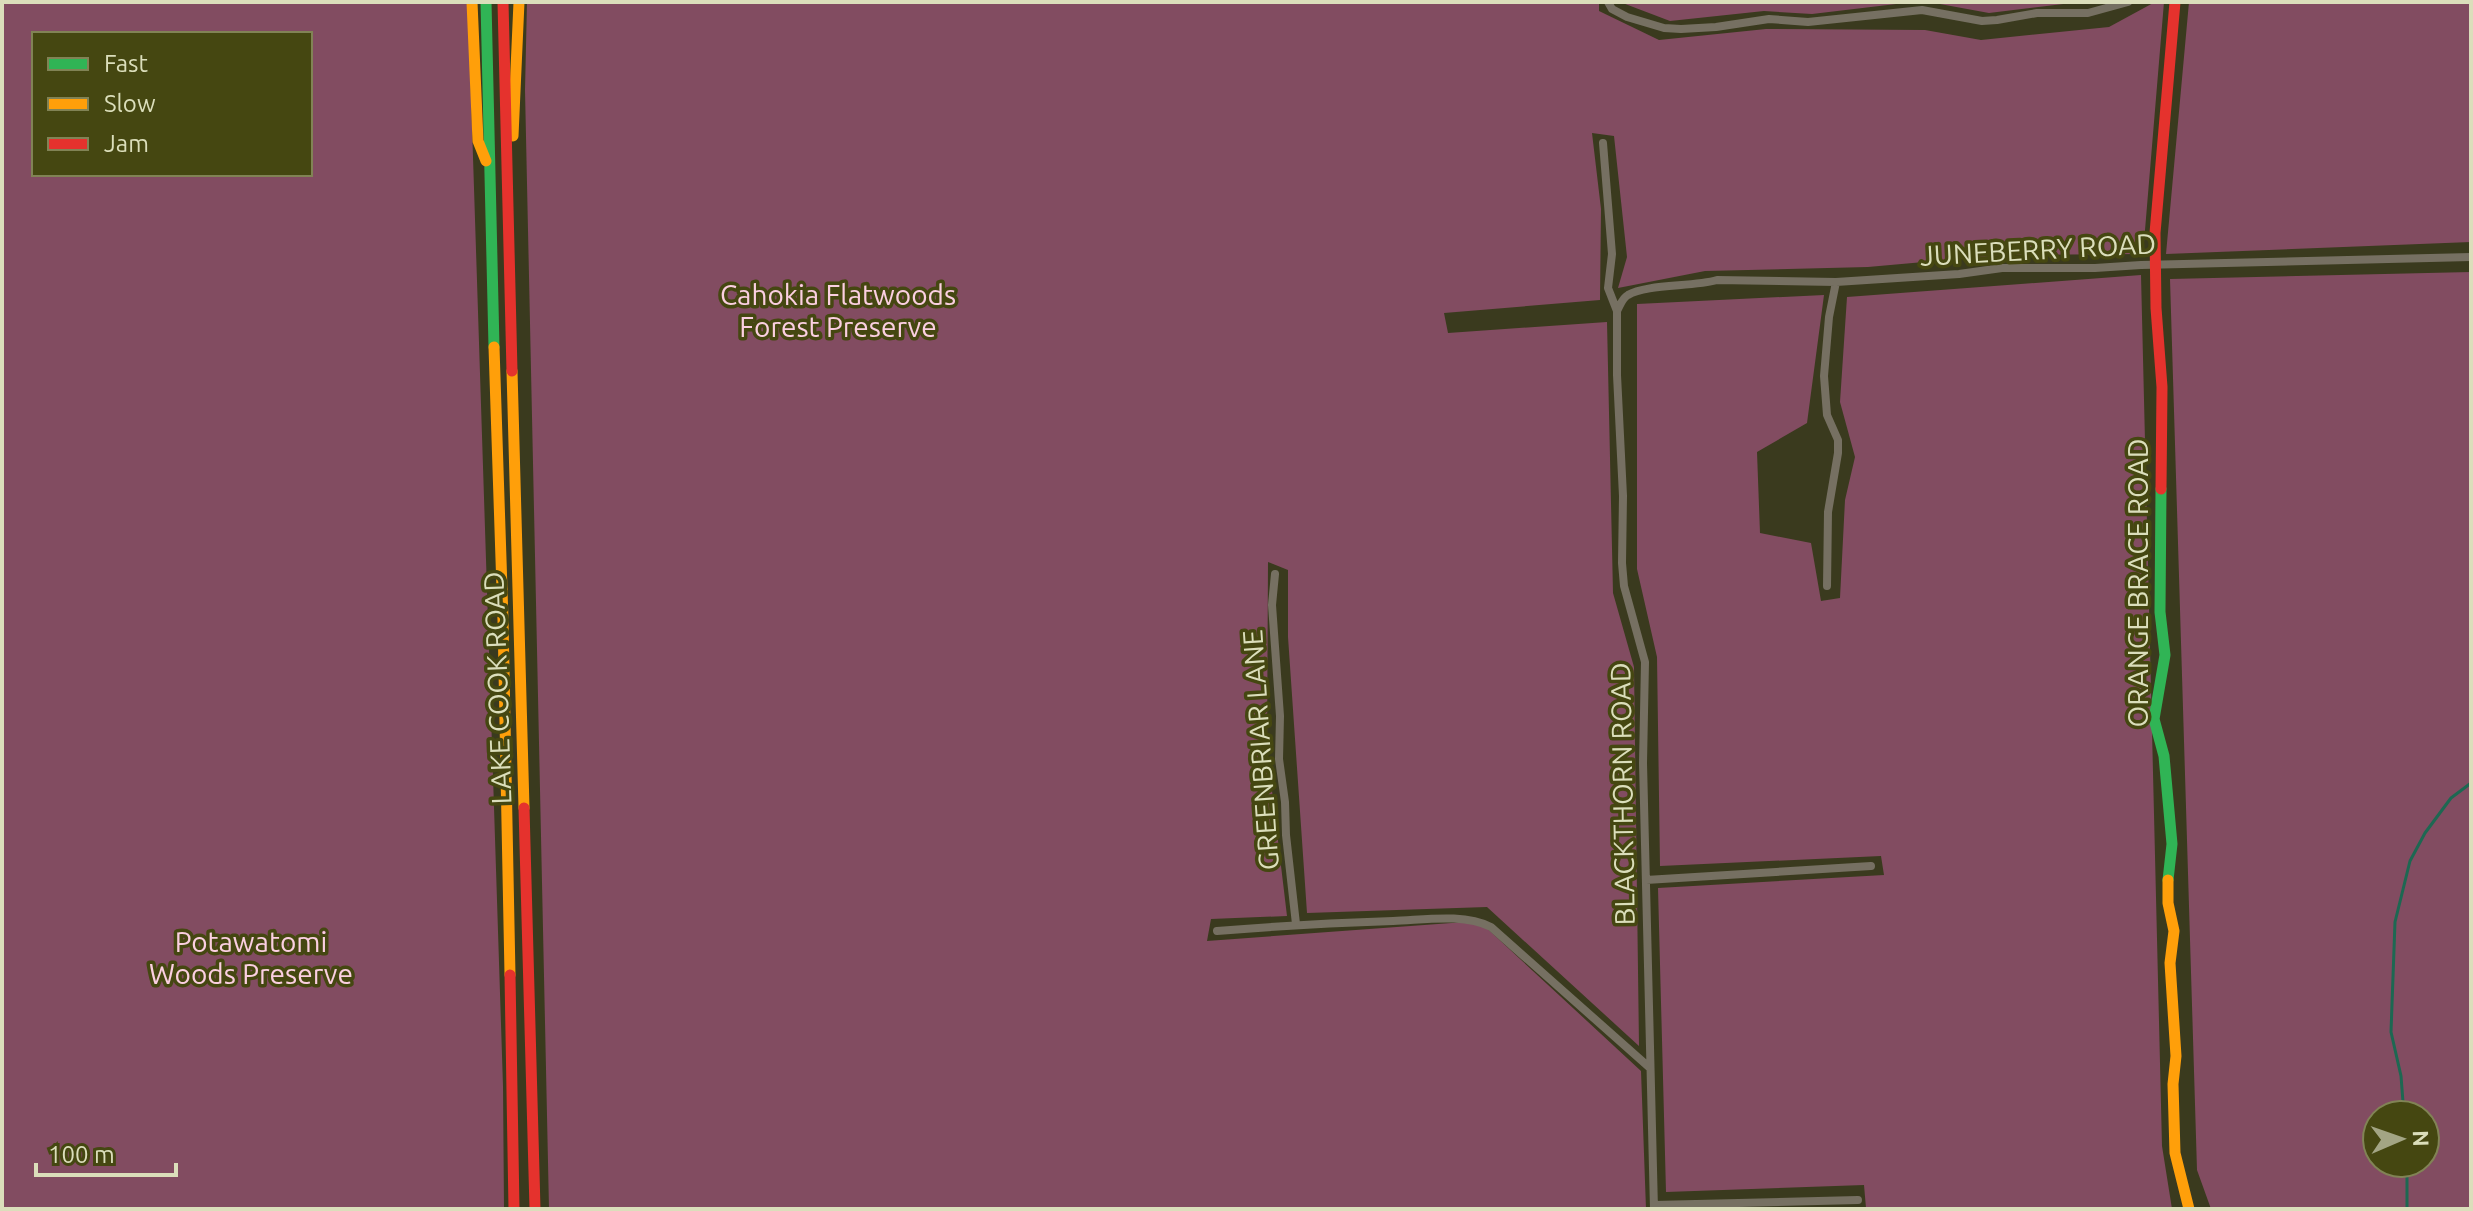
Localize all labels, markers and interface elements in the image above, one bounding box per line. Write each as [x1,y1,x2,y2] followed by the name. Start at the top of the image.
[32,32,312,176] legend
[104,50,148,77] text: Fast
[104,90,156,117] text: Slow
[104,130,149,157] text: Jam
[1919,227,2157,271] street label: JUNEBERRY ROAD
[720,279,956,342] park label: Cahokia Flatwoods Forest Preserve
[2122,439,2153,727] street label: ORANGE BRACE ROAD
[477,571,517,805] street label: LAKE COOK ROAD
[1236,629,1284,871] street label: GREENBRIAR LANE
[1604,662,1640,926] street label: BLACKTHORN ROAD
[149,926,353,989] park label: Potawatomi Woods Preserve
[2361,1099,2441,1179] north arrow
[36,1127,176,1177] scale bar
[2409,1130,2434,1147] text: N
[48,1141,115,1168] text: 100 m

